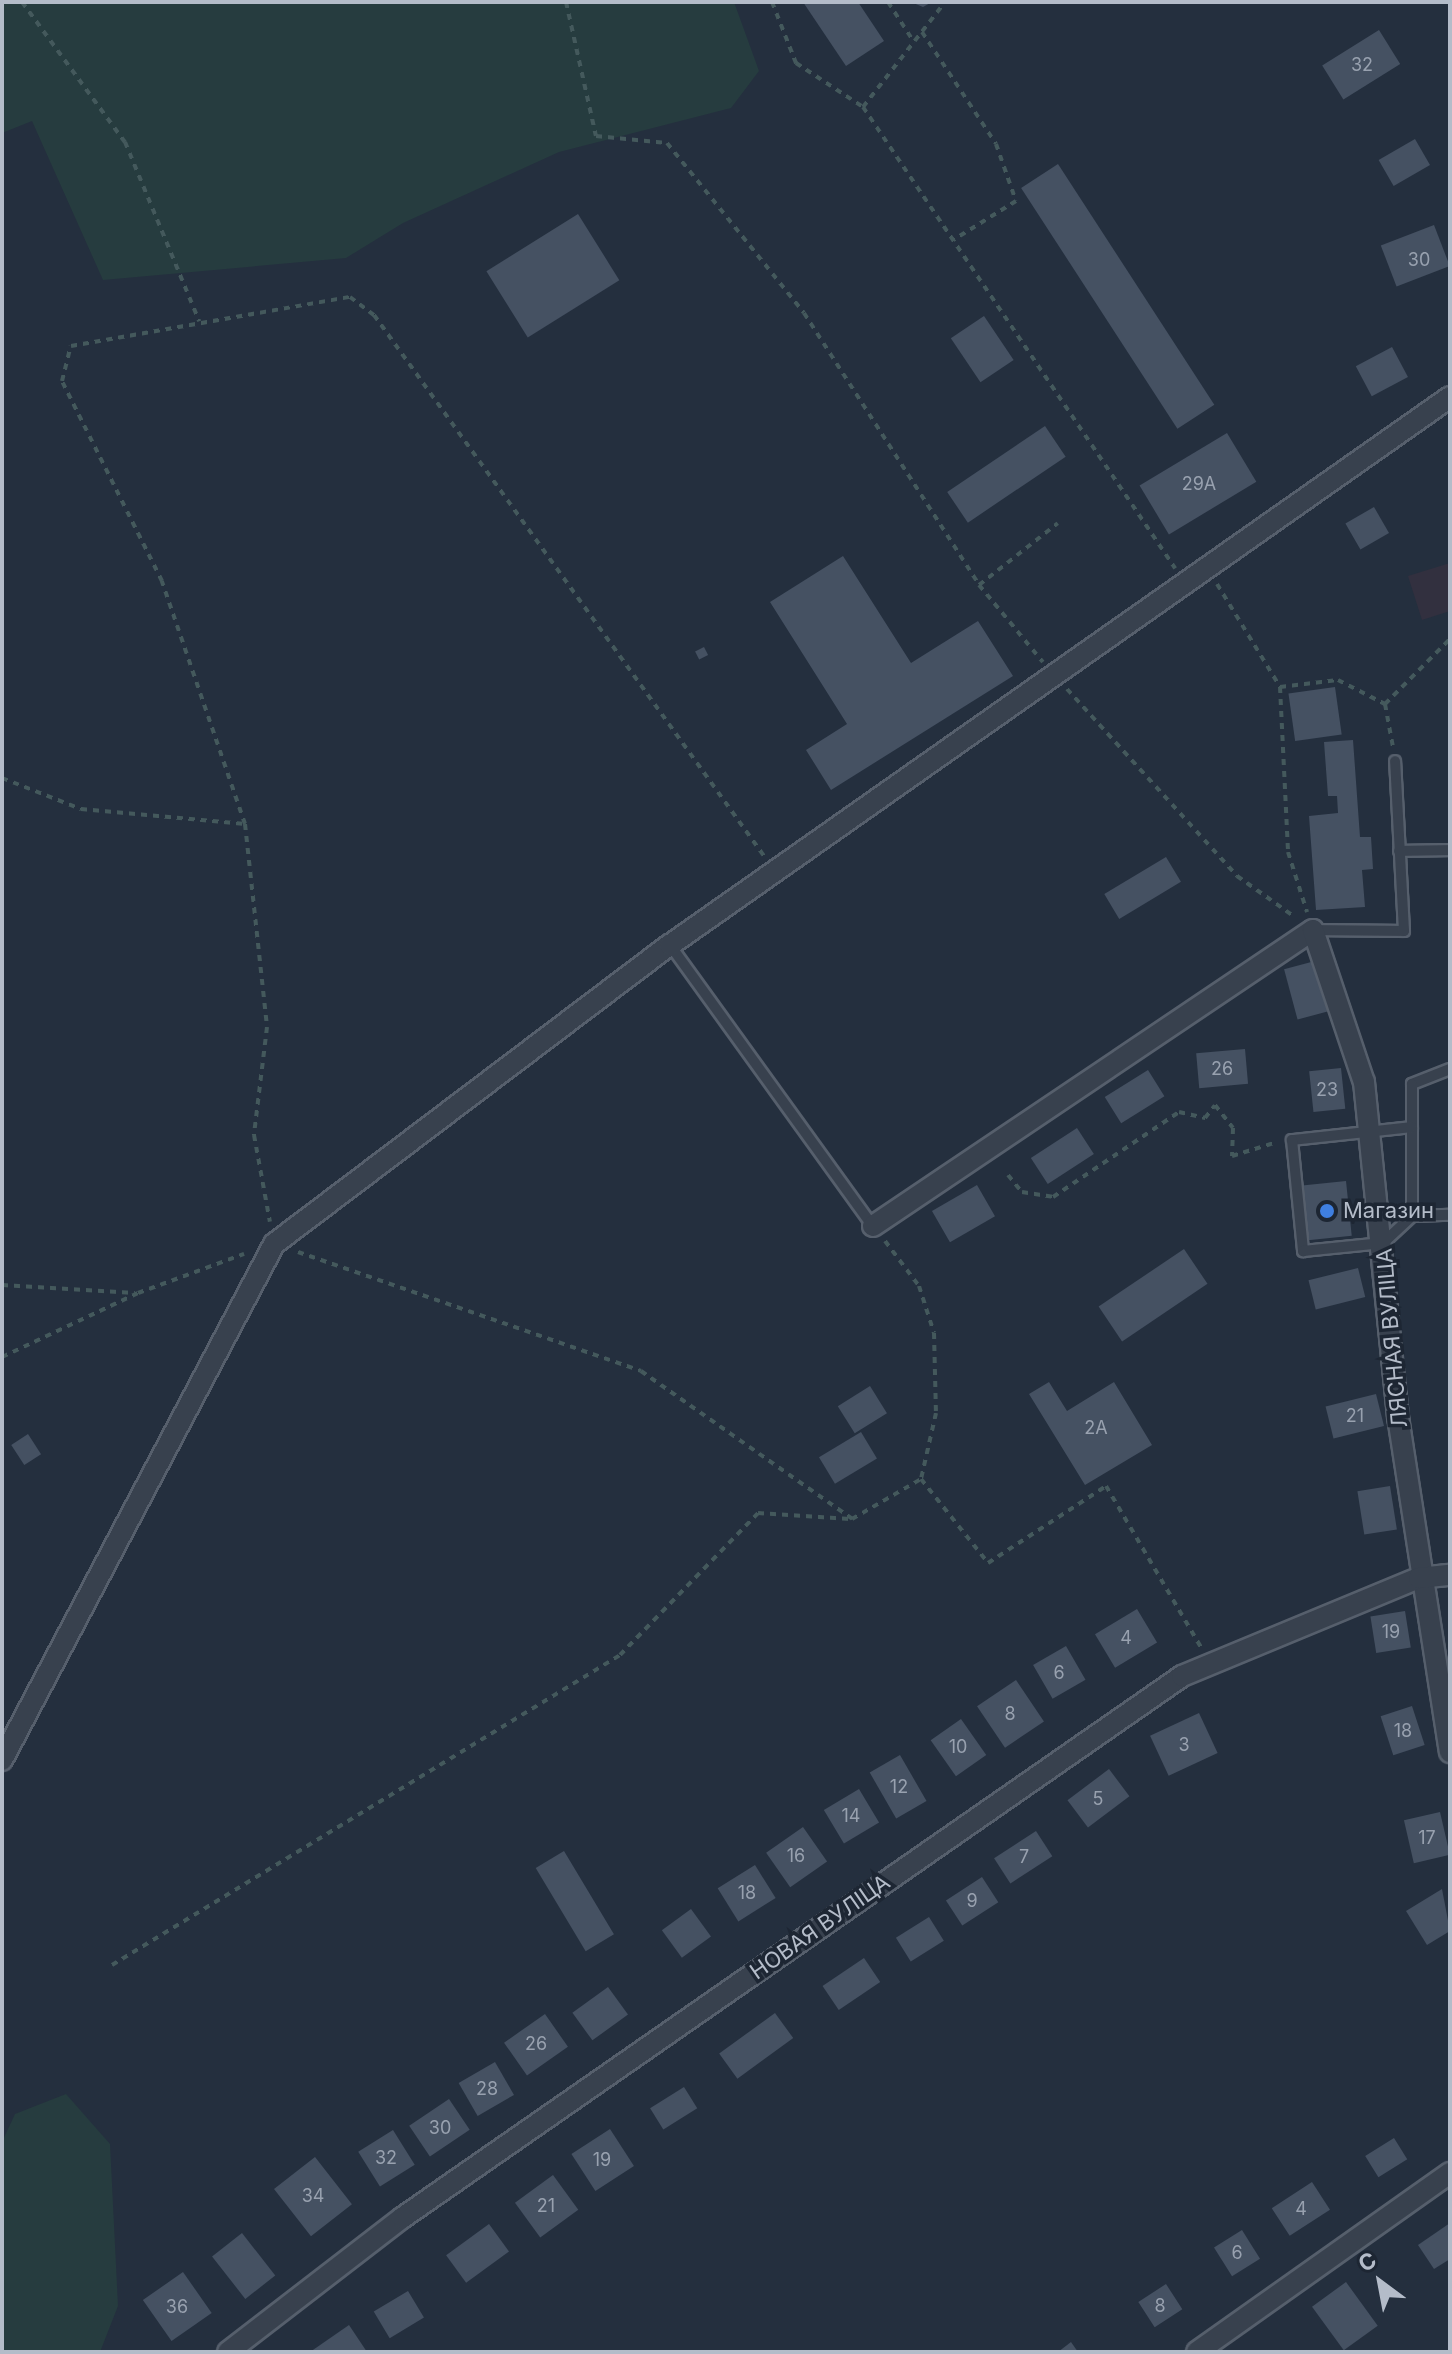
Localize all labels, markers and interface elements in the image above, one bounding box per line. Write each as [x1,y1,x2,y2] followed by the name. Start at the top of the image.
[1351,54,1373,76] house number: 32
[1408,249,1430,271] house number: 30
[1182,473,1216,495] house number: 29А
[1211,1058,1233,1080] house number: 26
[1316,1079,1338,1101] house number: 23
[1343,1198,1434,1224] place label: Магазин
[1318,1202,1336,1220] marker: Магазин
[1371,1247,1413,1429] street label: ЛЯСНАЯ ВУЛІЦА
[1346,1405,1364,1427] house number: 21
[1084,1417,1108,1439] house number: 2А
[1382,1621,1400,1643] house number: 19
[1120,1627,1132,1649] house number: 4
[1053,1662,1065,1684] house number: 6
[1004,1703,1016,1725] house number: 8
[1394,1720,1412,1742] house number: 18
[1178,1734,1190,1756] house number: 3
[949,1736,967,1758] house number: 10
[890,1776,908,1798] house number: 12
[1093,1788,1103,1810] house number: 5
[842,1805,860,1827] house number: 14
[1418,1827,1436,1849] house number: 17
[787,1845,805,1867] house number: 16
[1019,1846,1029,1868] house number: 7
[745,1869,895,1985] street label: НОВАЯ ВУЛІЦА
[738,1882,756,1904] house number: 18
[966,1890,978,1912] house number: 9
[525,2033,547,2055] house number: 26
[476,2078,498,2100] house number: 28
[429,2117,451,2139] house number: 30
[375,2147,397,2169] house number: 32
[593,2149,611,2171] house number: 19
[302,2185,324,2207] house number: 34
[537,2195,555,2217] house number: 21
[1295,2198,1307,2220] house number: 4
[1231,2242,1243,2264] house number: 6
[1340,2242,1420,2322] north arrow
[1353,2246,1381,2277] text: С
[1154,2295,1166,2317] house number: 8
[166,2296,188,2318] house number: 36

